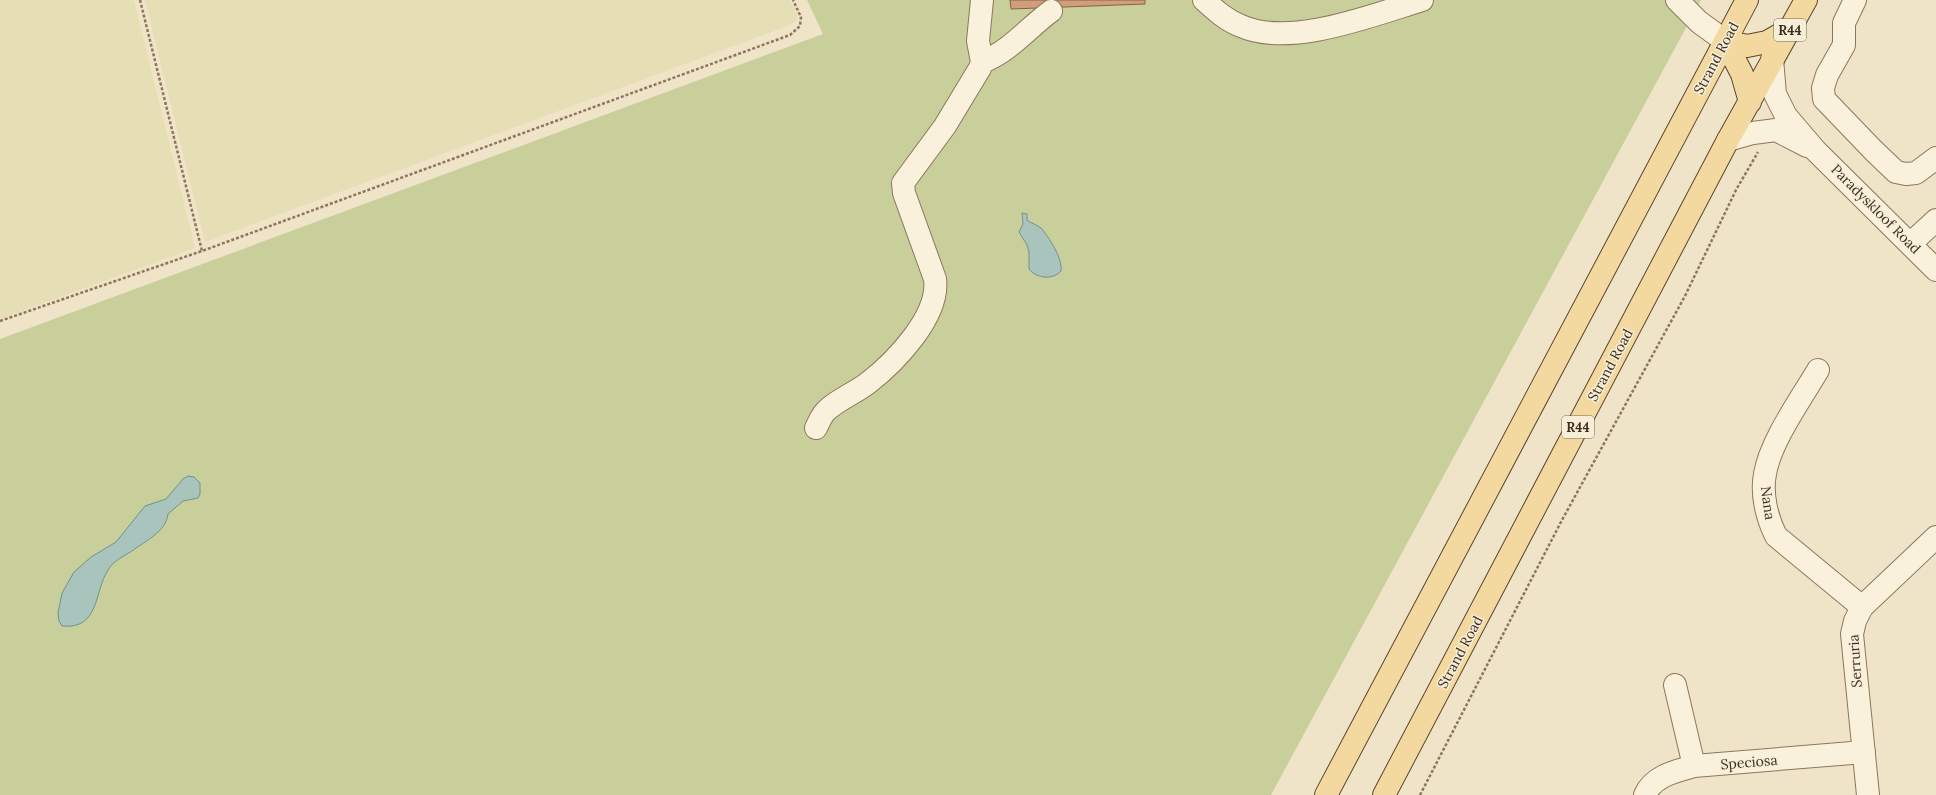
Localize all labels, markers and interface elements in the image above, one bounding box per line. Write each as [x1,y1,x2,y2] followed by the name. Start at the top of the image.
[1689,19,1743,97] street label: Strand Road
[1774,19,1806,41] road number: R44
[1827,160,1925,258] street label: Paradyskloof Road
[1583,326,1637,404] street label: Strand Road
[1562,416,1594,438] road number: R44
[1757,485,1779,521] street label: Nana
[1433,613,1487,691] street label: Strand Road
[1844,634,1866,688] street label: Serruria
[1720,751,1778,773] street label: Speciosa

